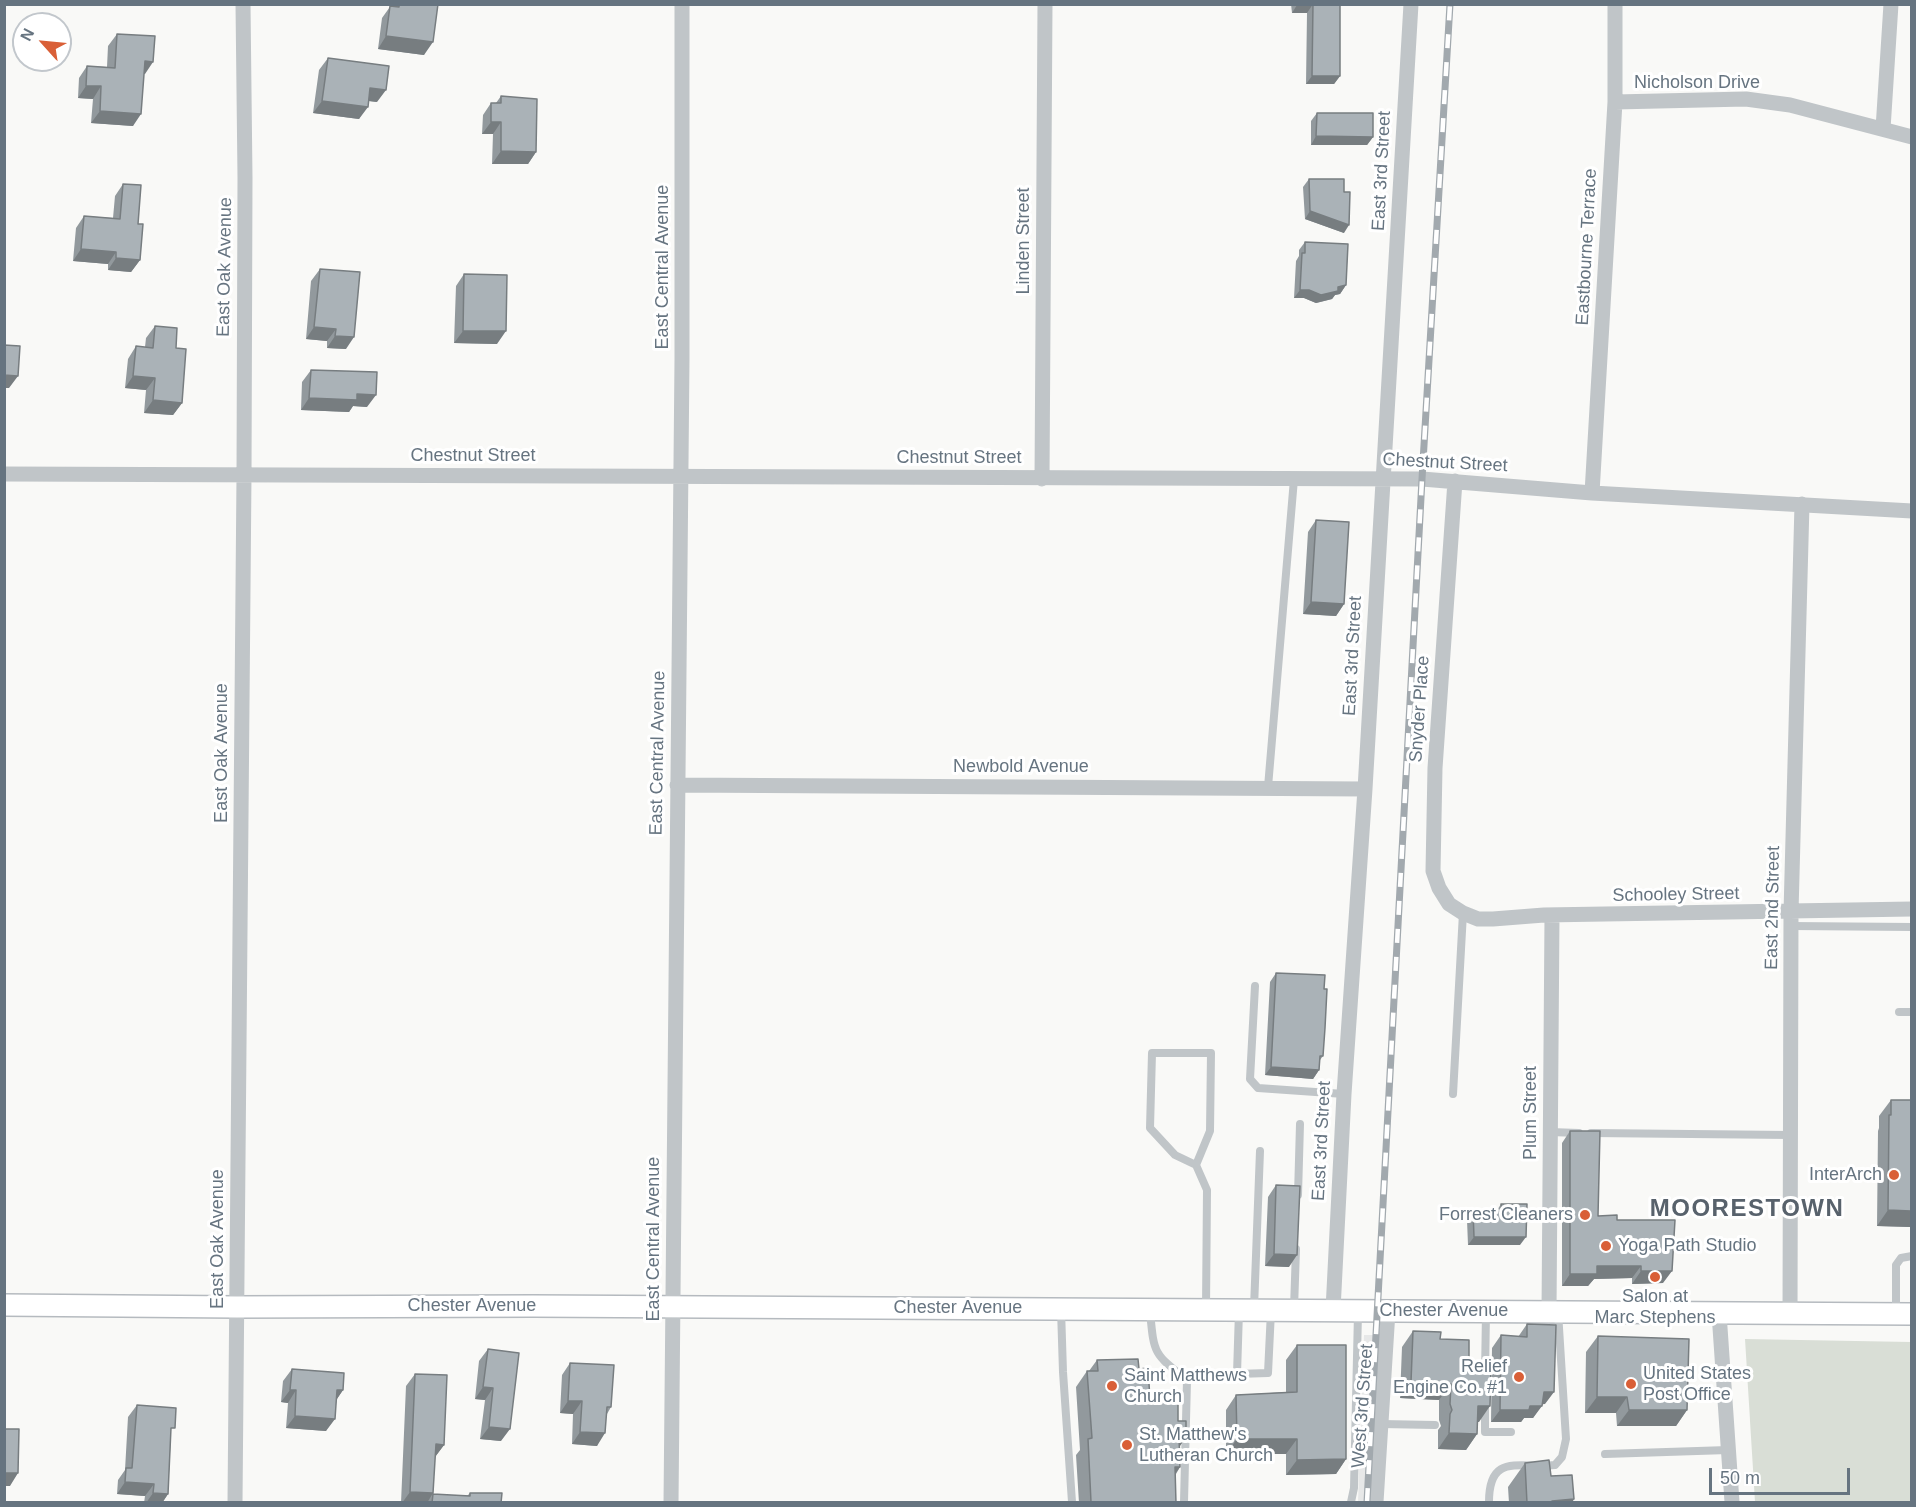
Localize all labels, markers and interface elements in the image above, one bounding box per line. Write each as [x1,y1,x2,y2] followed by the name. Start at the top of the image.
[12,12,72,72] north arrow
[17,25,37,44] text: N
[1634,72,1760,94] street label: Nicholson Drive
[1368,110,1396,232] street label: East 3rd Street
[1572,168,1602,326] street label: Eastbourne Terrace
[652,185,674,349] street label: East Central Avenue
[1013,187,1035,295] street label: Linden Street
[213,197,237,337] street label: East Oak Avenue
[410,445,536,467] street label: Chestnut Street
[896,447,1022,469] street label: Chestnut Street
[1382,449,1508,477] street label: Chestnut Street
[1339,595,1367,717] street label: East 3rd Street
[1405,655,1435,763] street label: Snyder Place
[646,670,670,836] street label: East Central Avenue
[211,683,233,823] street label: East Oak Avenue
[953,756,1089,778] street label: Newbold Avenue
[1761,846,1785,970] street label: East 2nd Street
[1612,883,1740,907] street label: Schooley Street
[1520,1066,1542,1160] street label: Plum Street
[1308,1080,1336,1202] street label: East 3rd Street
[643,1157,665,1321] street label: East Central Avenue
[1809,1164,1882,1186] place label: InterArch
[1887,1168,1901,1182] marker: InterArch
[207,1169,229,1309] street label: East Oak Avenue
[1650,1195,1844,1223] district label: MOORESTOWN
[1439,1204,1573,1226] place label: Forrest Cleaners
[1578,1208,1592,1222] marker: Forrest Cleaners
[1618,1235,1756,1257] place label: Yoga Path Studio
[1599,1239,1613,1253] marker: Yoga Path Studio
[1648,1270,1662,1284] marker: Salon at Marc Stephens
[1594,1286,1716,1328] place label: Salon at Marc Stephens
[408,1295,536,1317] street label: Chester Avenue
[894,1297,1022,1319] street label: Chester Avenue
[1380,1300,1508,1322] street label: Chester Avenue
[1348,1343,1378,1469] street label: West 3rd Street
[1393,1356,1507,1398] place label: Relief Engine Co. #1
[1643,1363,1751,1406] place label: United States Post Office
[1124,1365,1247,1408] place label: Saint Matthews Church
[1512,1370,1526,1384] marker: Relief Engine Co. #1
[1624,1377,1638,1391] marker: United States Post Office
[1105,1379,1119,1393] marker: Saint Matthews Church
[1139,1424,1273,1466] place label: St. Matthew's Lutheran Church
[1120,1438,1134,1452] marker: St. Matthew's Lutheran Church
[1712,1456,1853,1494] scale bar
[1720,1468,1760,1488] text: 50 m

